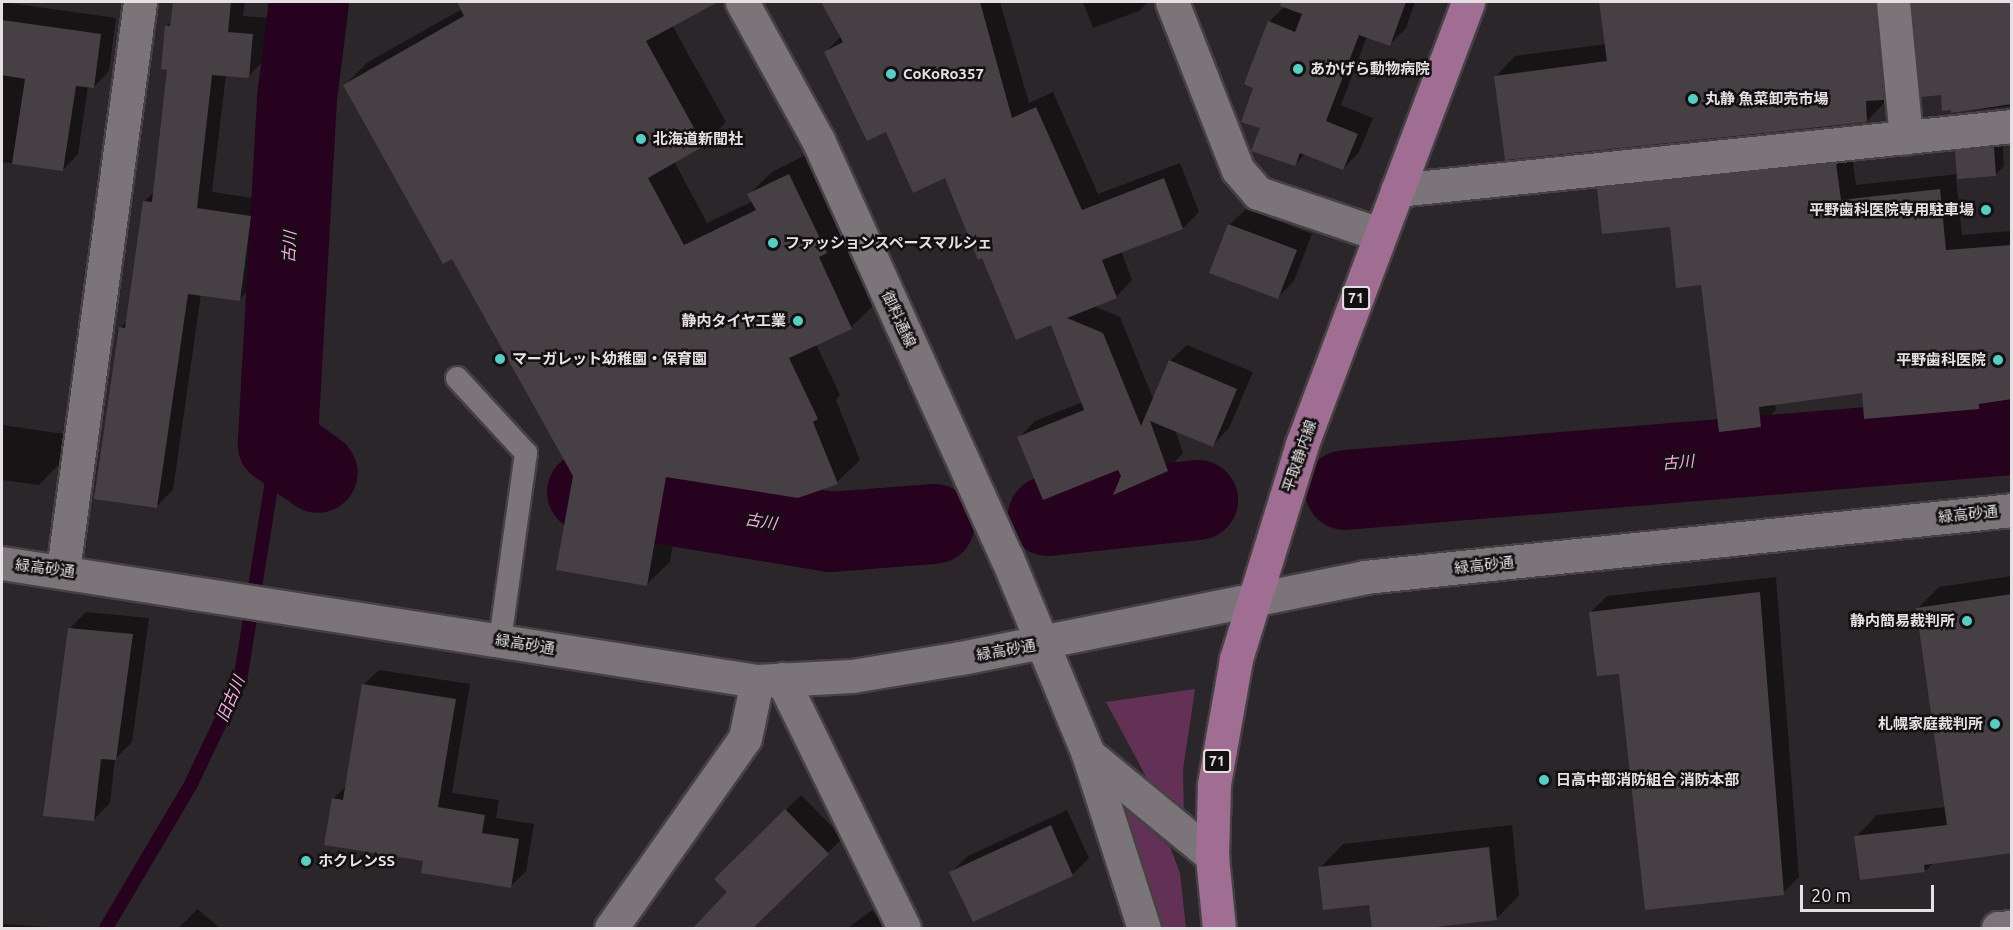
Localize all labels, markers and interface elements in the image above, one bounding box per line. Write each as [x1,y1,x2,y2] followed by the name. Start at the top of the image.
[1310,60,1430,78] place label: あかげら動物病院
[1291,62,1305,76] marker: あかげら動物病院
[903,65,984,83] place label: CoKoRo357
[884,67,898,81] marker: CoKoRo357
[1705,90,1829,108] place label: 丸静 魚菜卸売市場
[1686,92,1700,106] marker: 丸静 魚菜卸売市場
[653,130,743,148] place label: 北海道新聞社
[634,132,648,146] marker: 北海道新聞社
[1809,201,1974,219] place label: 平野歯科医院専用駐車場
[1979,203,1993,217] marker: 平野歯科医院専用駐車場
[279,231,299,263] water label: 古川
[785,234,995,252] place label: ファッションスペースマルシェ
[766,236,780,250] marker: ファッションスペースマルシェ
[1341,287,1371,309] road number: 71
[878,288,920,350] street label: 御料通線
[681,312,786,330] place label: 静内タイヤ工業
[791,314,805,328] marker: 静内タイヤ工業
[512,350,707,368] place label: マーガレット幼稚園・保育園
[1896,351,1986,369] place label: 平野歯科医院
[493,352,507,366] marker: マーガレット幼稚園・保育園
[1991,353,2005,367] marker: 平野歯科医院
[1278,418,1320,494] street label: 平取静内線
[1661,451,1695,473] water label: 古川
[1937,502,1999,526] street label: 緑高砂通
[744,509,778,533] water label: 古川
[1453,553,1515,577] street label: 緑高砂通
[14,555,76,581] street label: 緑高砂通
[1850,612,1955,630] place label: 静内簡易裁判所
[1960,614,1974,628] marker: 静内簡易裁判所
[494,630,556,658] street label: 緑高砂通
[975,636,1037,664] street label: 緑高砂通
[212,673,248,725] water label: 旧古川
[1878,715,1983,733] place label: 札幌家庭裁判所
[1988,717,2002,731] marker: 札幌家庭裁判所
[1202,750,1232,772] road number: 71
[1556,771,1740,789] place label: 日高中部消防組合 消防本部
[1537,773,1551,787] marker: 日高中部消防組合 消防本部
[318,852,395,870] place label: ホクレンSS
[299,854,313,868] marker: ホクレンSS
[1803,873,1936,911] scale bar
[1811,885,1851,905] text: 20 m

